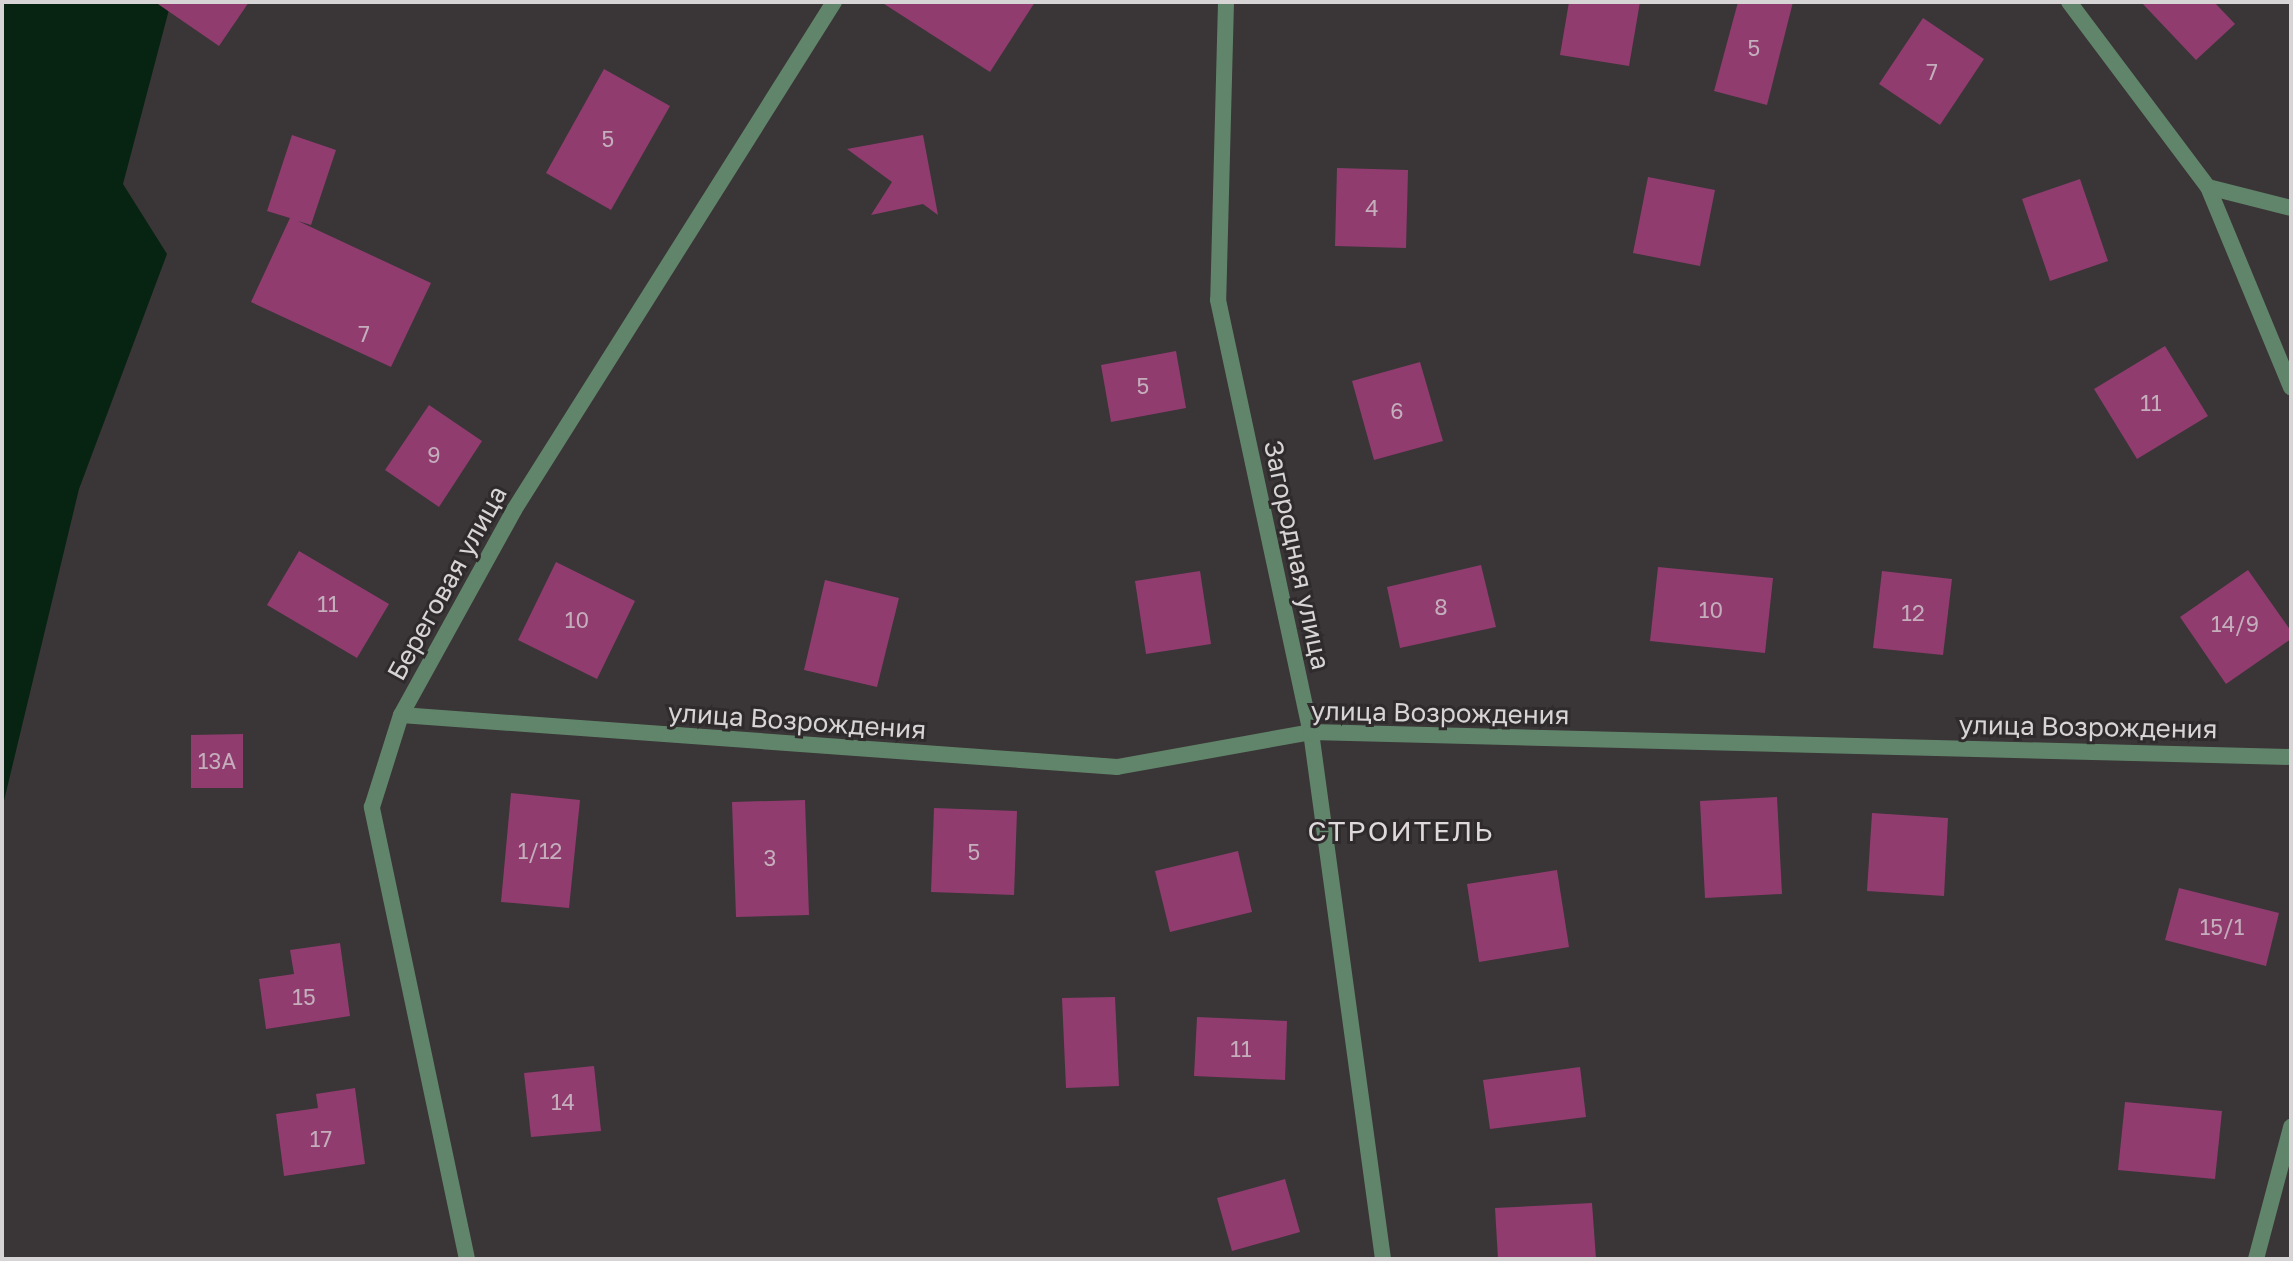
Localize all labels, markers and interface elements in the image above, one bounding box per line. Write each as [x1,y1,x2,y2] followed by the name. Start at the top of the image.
[1748,35,1760,61] house number: 5
[1926,59,1938,85] house number: 7
[602,126,614,152] house number: 5
[1365,195,1379,221] house number: 4
[358,321,370,347] house number: 7
[1137,373,1149,399] house number: 5
[2140,390,2162,416] house number: 11
[1390,398,1404,424] house number: 6
[1257,437,1337,673] street label: Загородная улица
[427,442,441,468] house number: 9
[381,480,513,686] street label: Береговая улица
[317,591,339,617] house number: 11
[1434,594,1448,620] house number: 8
[1699,597,1723,623] house number: 10
[1901,600,1925,626] house number: 12
[565,607,589,633] house number: 10
[2211,611,2259,637] house number: 14/9
[1310,695,1570,731] street label: улица Возрождения
[667,696,927,746] street label: улица Возрождения
[1958,709,2218,745] street label: улица Возрождения
[198,748,236,774] house number: 13А
[1308,814,1494,848] district label: СТРОИТЕЛЬ
[518,838,562,864] house number: 1/12
[968,839,980,865] house number: 5
[764,845,776,871] house number: 3
[2200,914,2244,940] house number: 15/1
[292,984,316,1010] house number: 15
[1230,1036,1252,1062] house number: 11
[551,1089,575,1115] house number: 14
[310,1126,332,1152] house number: 17

